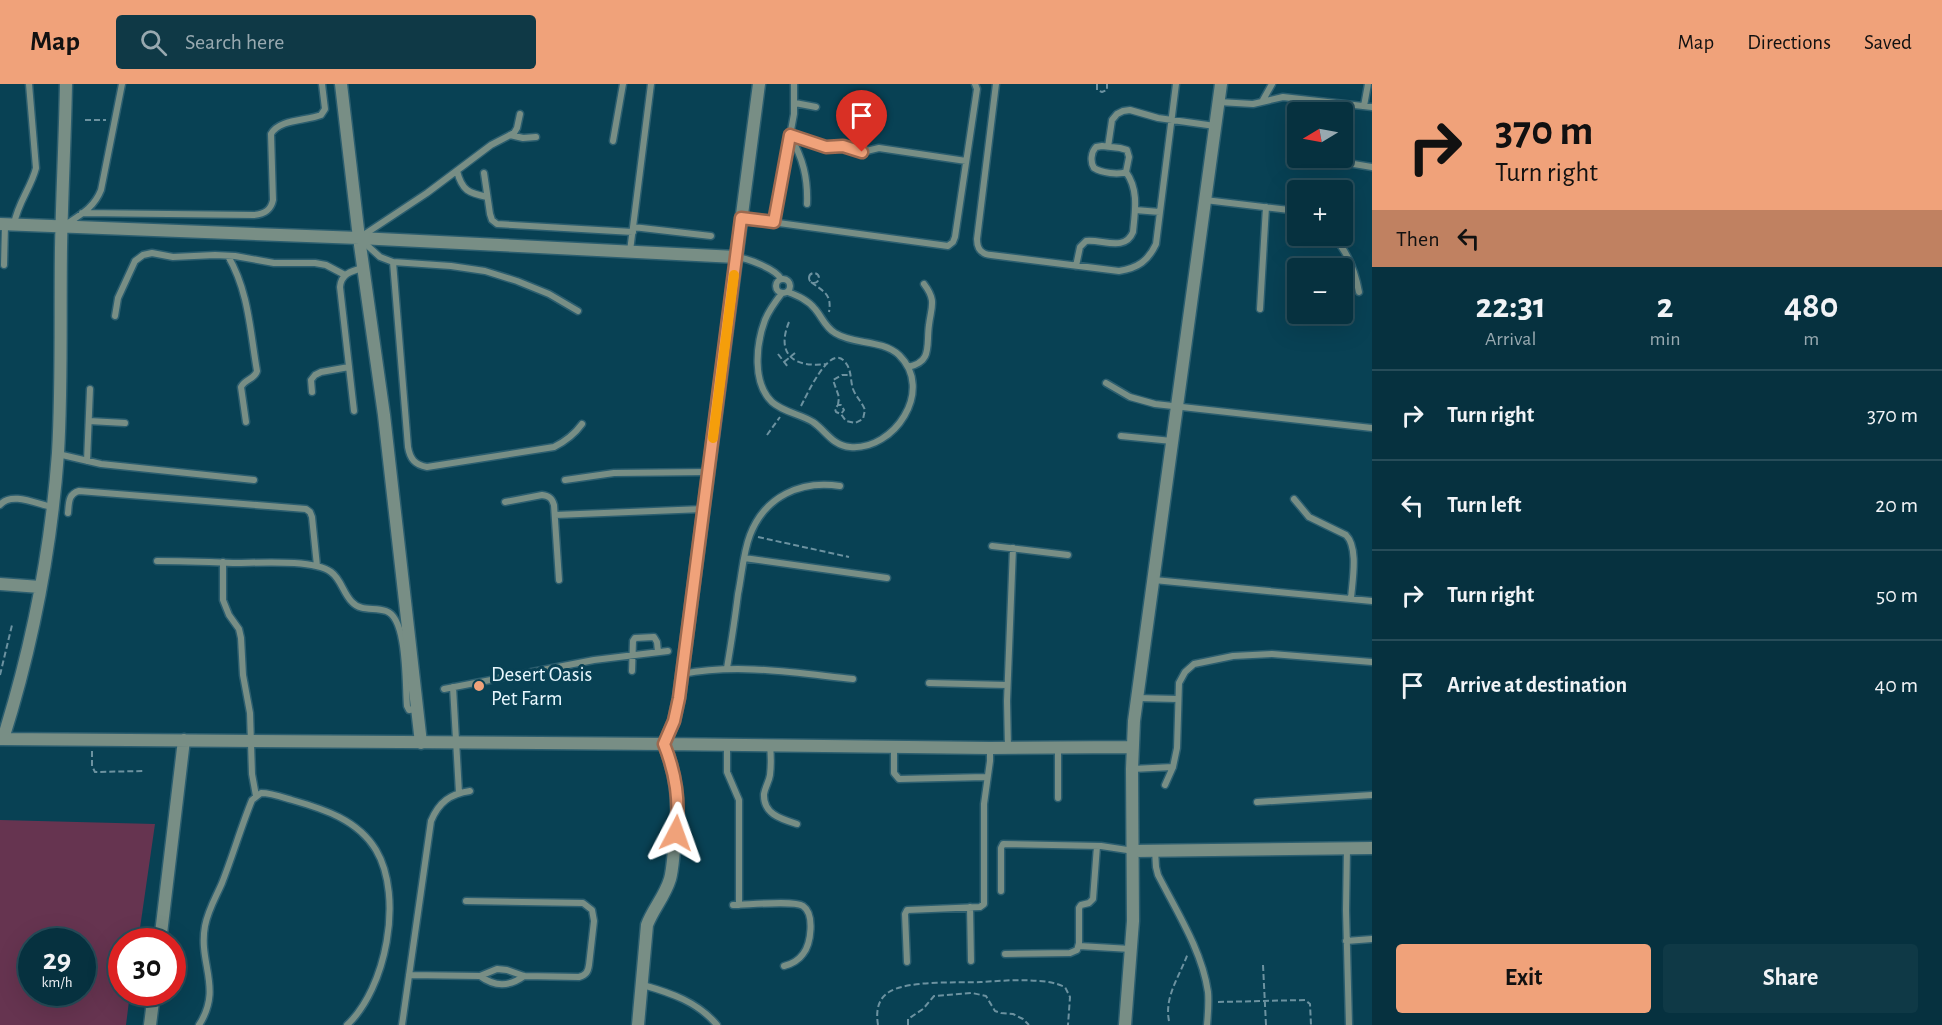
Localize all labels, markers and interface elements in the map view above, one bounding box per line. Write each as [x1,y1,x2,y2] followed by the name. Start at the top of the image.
[116,15,536,69] search box
[137,26,170,59] icon: search
[30,28,80,56] text: Map
[185,31,284,53] text: Search here
[1678,32,1714,53] text: Map
[1747,32,1831,53] text: Directions
[1864,32,1912,53] text: Saved
[836,90,887,152] pin
[845,99,878,132] icon: arrive
[1287,102,1353,168] north arrow
[1287,102,1353,324] map controls
[1396,108,1474,186] icon: right
[1495,110,1593,152] text: 370 m
[1495,159,1598,186] text: Turn right
[1287,180,1353,246] button: +
[1452,222,1485,255] icon: left
[1396,228,1440,250] text: Then
[1287,258,1353,324] button: −
[1475,288,1546,324] text: 22:31
[1657,288,1673,324] text: 2
[1784,288,1839,324] text: 480
[1485,329,1536,349] text: Arrival
[1649,329,1681,349] text: min
[1803,329,1819,349] text: m
[1396,399,1429,432] icon: right
[1447,404,1534,426] text: Turn right
[1867,404,1918,426] text: 370 m
[1396,489,1429,522] icon: left
[1447,494,1521,516] text: Turn left
[1875,494,1918,516] text: 20 m
[1396,579,1429,612] icon: right
[1447,584,1534,606] text: Turn right
[1876,584,1918,606] text: 50 m
[491,664,592,709] place label: Desert Oasis Pet Farm
[1396,669,1429,702] icon: arrive
[1447,674,1627,696] text: Arrive at destination
[1875,674,1918,696] text: 40 m
[472,679,486,693] marker: Desert Oasis Pet Farm
[644,801,708,865] position arrow
[108,928,186,1006] speed limit sign: 30
[1396,944,1651,1013] button: Exit
[1663,944,1918,1013] button: Share
[43,945,71,975] text: 29
[42,975,72,990] text: km/h

